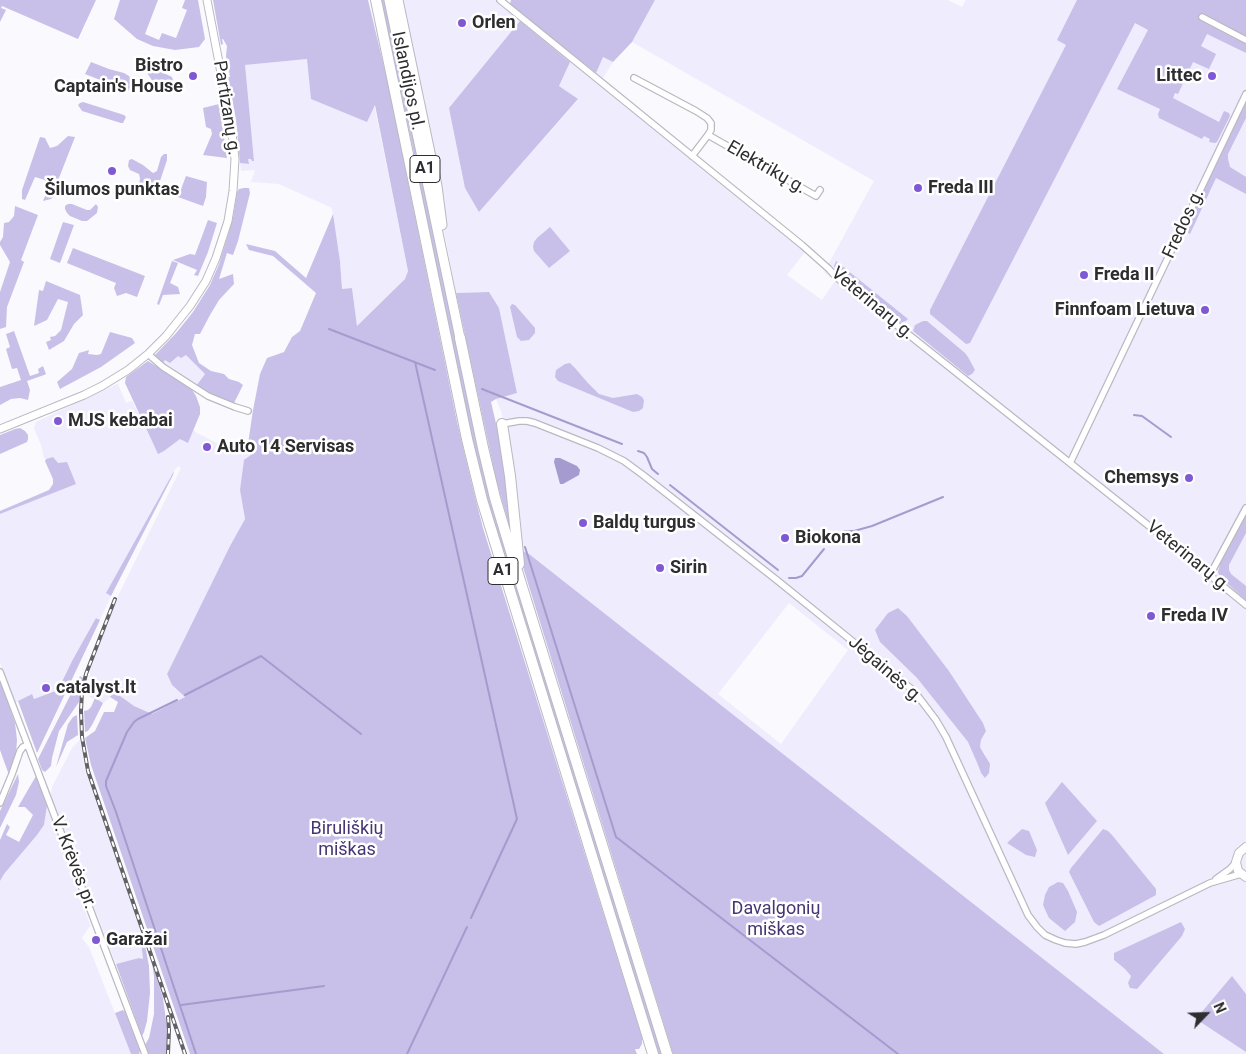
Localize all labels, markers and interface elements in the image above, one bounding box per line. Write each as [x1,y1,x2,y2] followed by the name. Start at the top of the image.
[472,12,516,34] place label: Orlen
[456,17,468,29] marker: Orlen
[386,30,428,132] street label: Islandijos pl.
[54,55,183,98] place label: Bistro Captain's House
[208,59,244,157] street label: Partizanų g.
[1156,65,1202,87] place label: Littec
[187,70,199,82] marker: Bistro Captain's House
[1206,70,1218,82] marker: Littec
[722,137,810,199] street label: Elektrikų g.
[410,156,440,182] road number: A1
[106,165,118,177] marker: Šilumos punktas
[928,177,994,199] place label: Freda III
[44,179,180,201] place label: Šilumos punktas
[912,182,924,194] marker: Freda III
[1159,186,1209,262] street label: Fredos g.
[826,263,918,345] street label: Veterinarų g.
[1094,264,1155,286] place label: Freda II
[1078,269,1090,281] marker: Freda II
[1055,299,1195,321] place label: Finnfoam Lietuva
[1199,304,1211,316] marker: Finnfoam Lietuva
[68,410,173,432] place label: MJS kebabai
[52,415,64,427] marker: MJS kebabai
[217,436,354,458] place label: Auto 14 Servisas
[201,441,213,453] marker: Auto 14 Servisas
[1104,467,1179,489] place label: Chemsys
[1183,472,1195,484] marker: Chemsys
[593,512,696,534] place label: Baldų turgus
[577,517,589,529] marker: Baldų turgus
[1142,517,1234,597] street label: Veterinarų g.
[795,527,861,549] place label: Biokona
[779,532,791,544] marker: Biokona
[670,557,707,579] place label: Sirin
[488,558,518,584] road number: A1
[654,562,666,574] marker: Sirin
[1161,605,1228,627] place label: Freda IV
[1145,610,1157,622] marker: Freda IV
[843,632,927,708] street label: Jėgainės g.
[56,677,136,699] place label: catalyst.lt
[40,682,52,694] marker: catalyst.lt
[46,814,100,912] street label: V. Krėvės pr.
[310,818,384,861] park label: Biruliškių miškas
[732,898,820,941] park label: Davalgonių miškas
[106,929,167,951] place label: Garažai
[90,934,102,946] marker: Garažai
[1181,989,1231,1039] north arrow
[1210,1000,1229,1016] text: N

